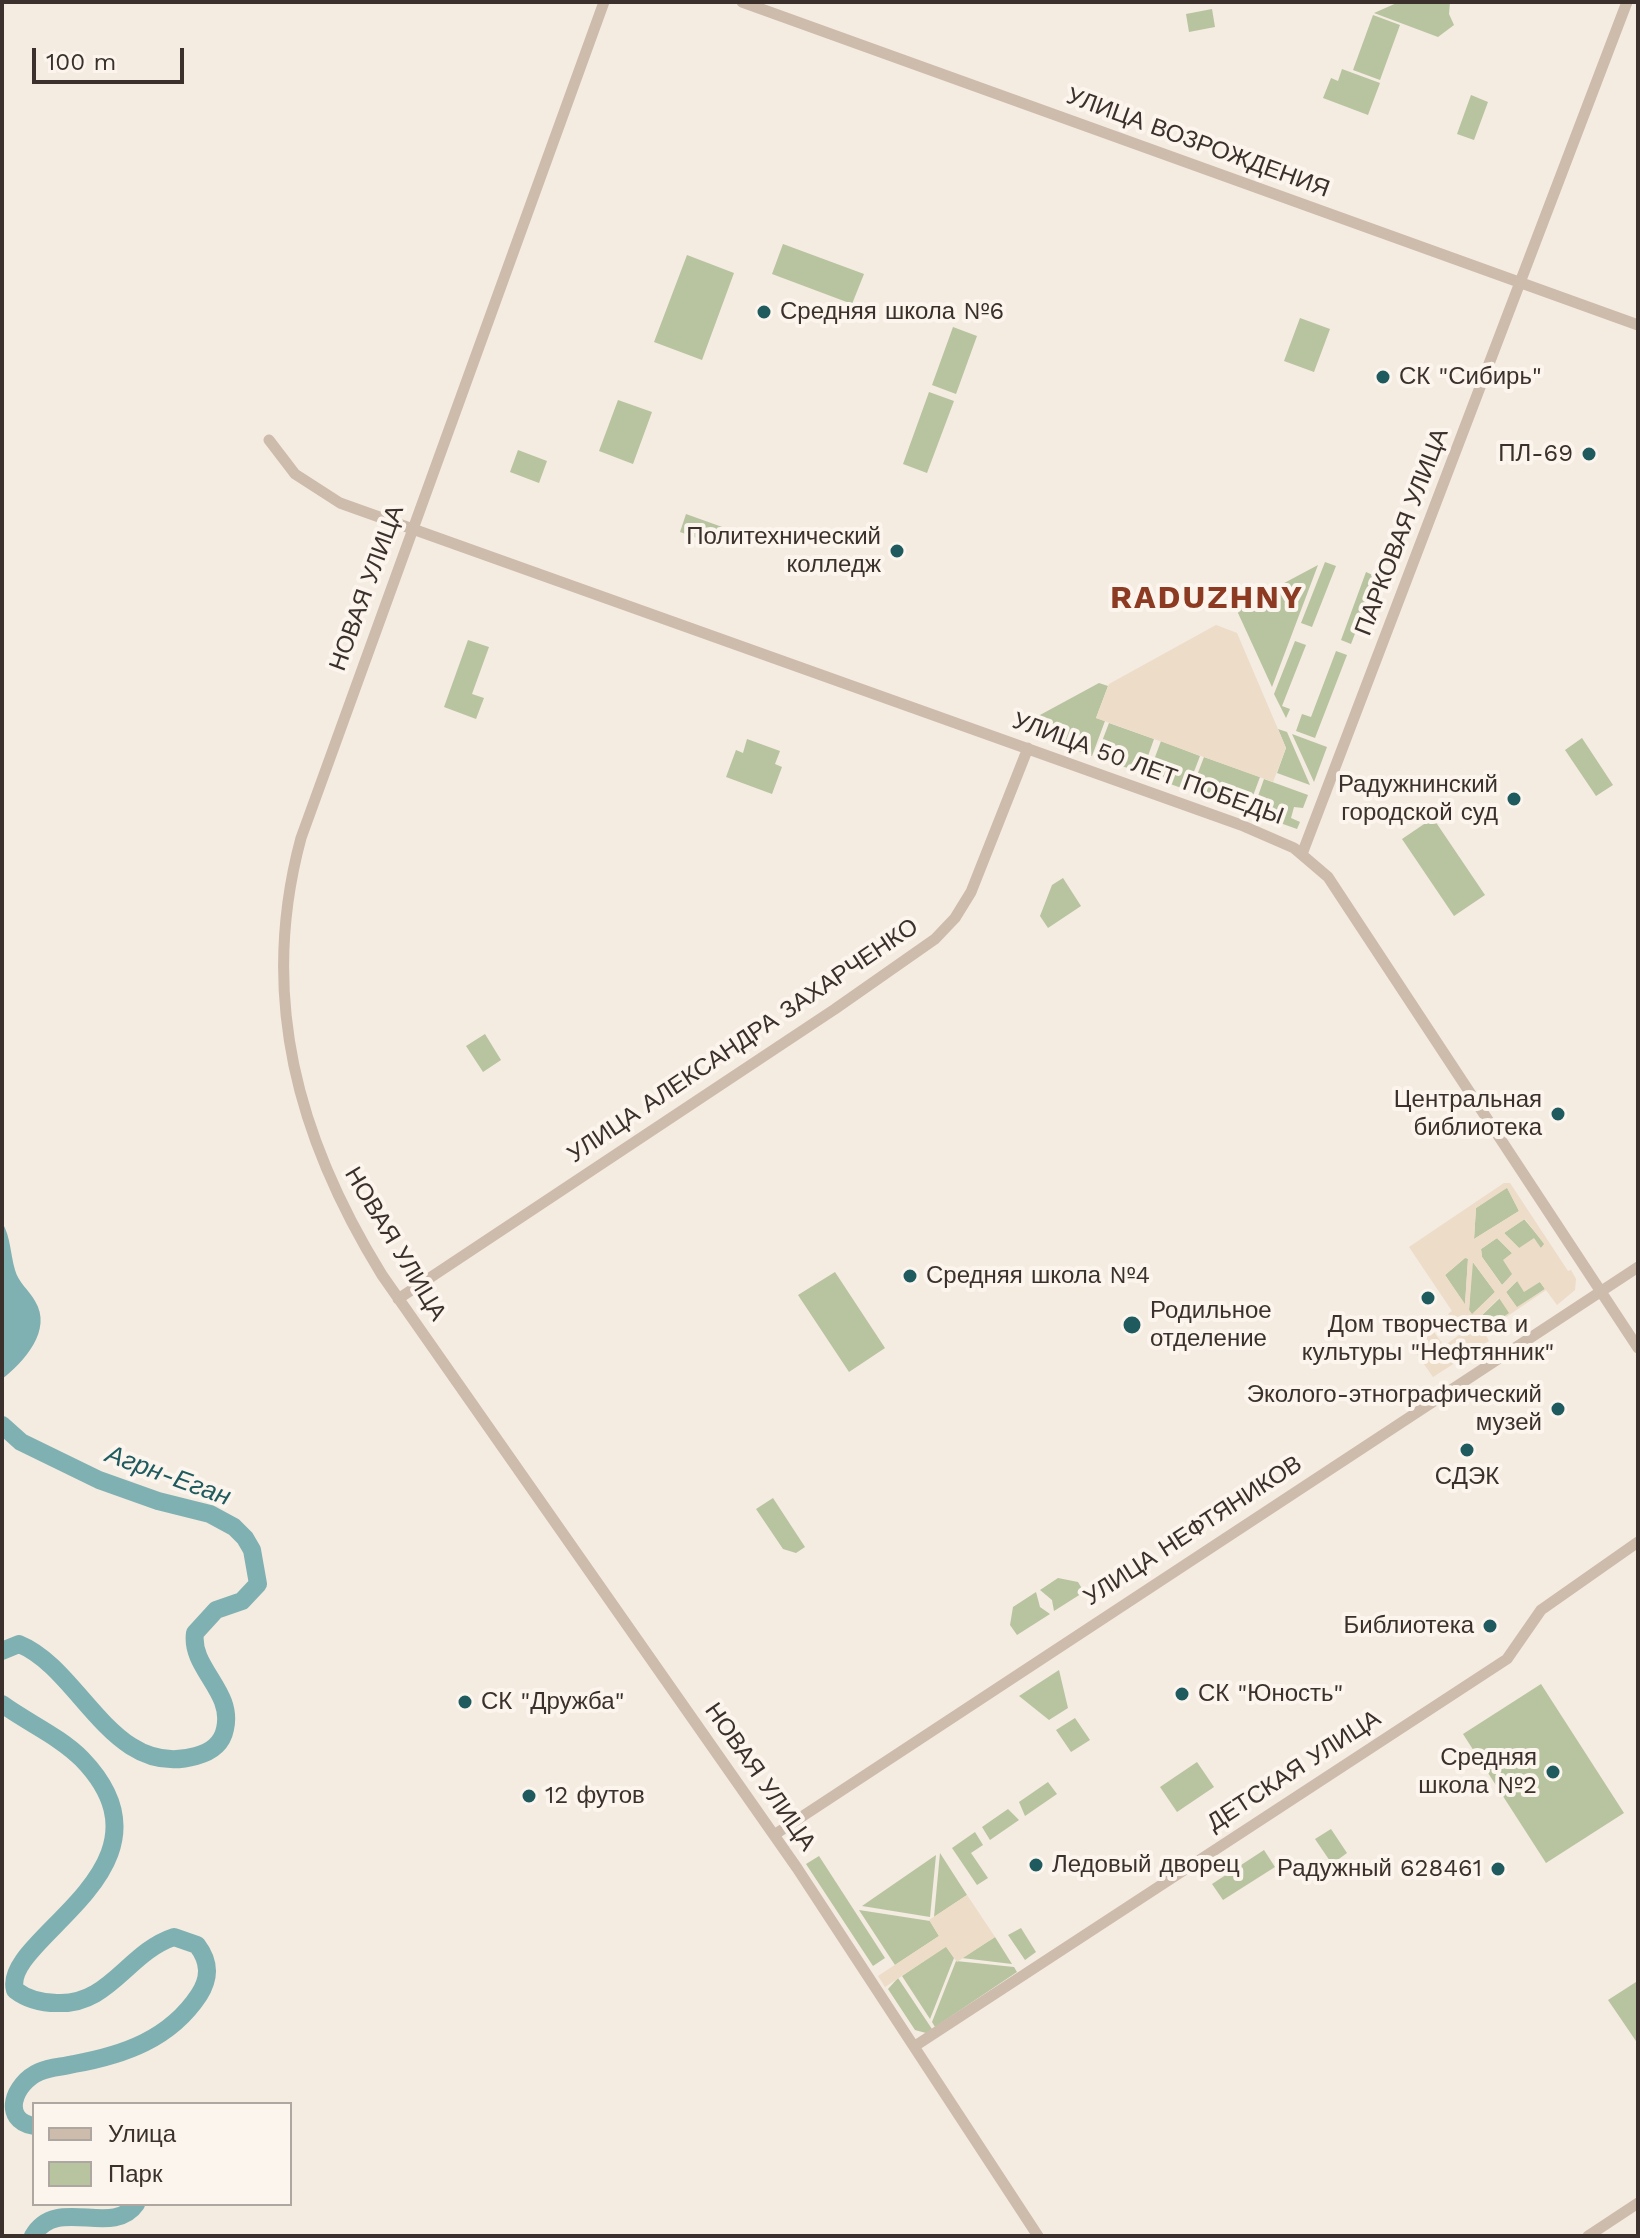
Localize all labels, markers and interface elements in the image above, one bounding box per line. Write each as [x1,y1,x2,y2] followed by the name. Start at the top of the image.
[36,32,188,82] scale bar
[46,48,116,76] text: 100 m
[1063,82,1333,204] street label: УЛИЦА ВОЗРОЖДЕНИЯ
[780,298,1004,326] place label: Средняя школа №6
[755,303,773,321] marker: Средняя школа №6
[1399,363,1542,391] place label: СК "Сибирь"
[1374,368,1392,386] marker: СК "Сибирь"
[1349,424,1455,640] street label: ПАРКОВАЯ УЛИЦА
[1498,440,1573,468] place label: ПЛ-69
[1580,445,1598,463] marker: ПЛ-69
[324,501,410,675] street label: НОВАЯ УЛИЦА
[686,523,881,579] place label: Политехнический колледж
[888,542,906,560] marker: Политехнический колледж
[1110,580,1304,618] district label: RADUZHNY
[1009,707,1287,831] street label: УЛИЦА 50 ЛЕТ ПОБЕДЫ
[1338,771,1498,827] place label: Радужнинский городской суд
[1505,790,1523,808] marker: Радужнинский городской суд
[562,913,924,1169] street label: УЛИЦА АЛЕКСАНДРА ЗАХАРЧЕНКО
[1394,1086,1542,1142] place label: Центральная библиотека
[1549,1105,1567,1123] marker: Центральная библиотека
[338,1162,452,1326] street label: НОВАЯ УЛИЦА
[926,1262,1150,1290] place label: Средняя школа №4
[901,1267,919,1285] marker: Средняя школа №4
[1419,1289,1437,1307] marker: Дом творчества и культуры "Нефтянник"
[1150,1297,1272,1353] place label: Родильное отделение
[1302,1311,1554,1367] place label: Дом творчества и культуры "Нефтянник"
[1121,1314,1143,1336] marker: Родильное отделение
[1247,1381,1542,1437] place label: Эколого-этнографический музей
[1549,1400,1567,1418] marker: Эколого-этнографический музей
[101,1439,235,1513] water label: Агрн-Еган
[1458,1441,1476,1459] marker: СДЭК
[1079,1450,1307,1612] street label: УЛИЦА НЕФТЯНИКОВ
[1435,1463,1499,1491] place label: СДЭК
[1344,1612,1474,1640] place label: Библиотека
[1481,1617,1499,1635] marker: Библиотека
[1198,1680,1343,1708] place label: СК "Юность"
[1173,1685,1191,1703] marker: СК "Юность"
[481,1688,624,1716] place label: СК "Дружба"
[456,1693,474,1711] marker: СК "Дружба"
[698,1697,822,1857] street label: НОВАЯ УЛИЦА
[1202,1704,1386,1838] street label: ДЕТСКАЯ УЛИЦА
[1418,1744,1537,1800] place label: Средняя школа №2
[1544,1763,1562,1781] marker: Средняя школа №2
[545,1782,645,1810] place label: 12 футов
[520,1787,538,1805] marker: 12 футов
[1052,1851,1240,1879] place label: Ледовый дворец
[1277,1855,1482,1883] place label: Радужный 628461
[1027,1856,1045,1874] marker: Ледовый дворец
[1489,1860,1507,1878] marker: Радужный 628461
[32,2102,292,2206] legend
[108,2120,176,2148] text: Улица
[108,2160,162,2188] text: Парк

